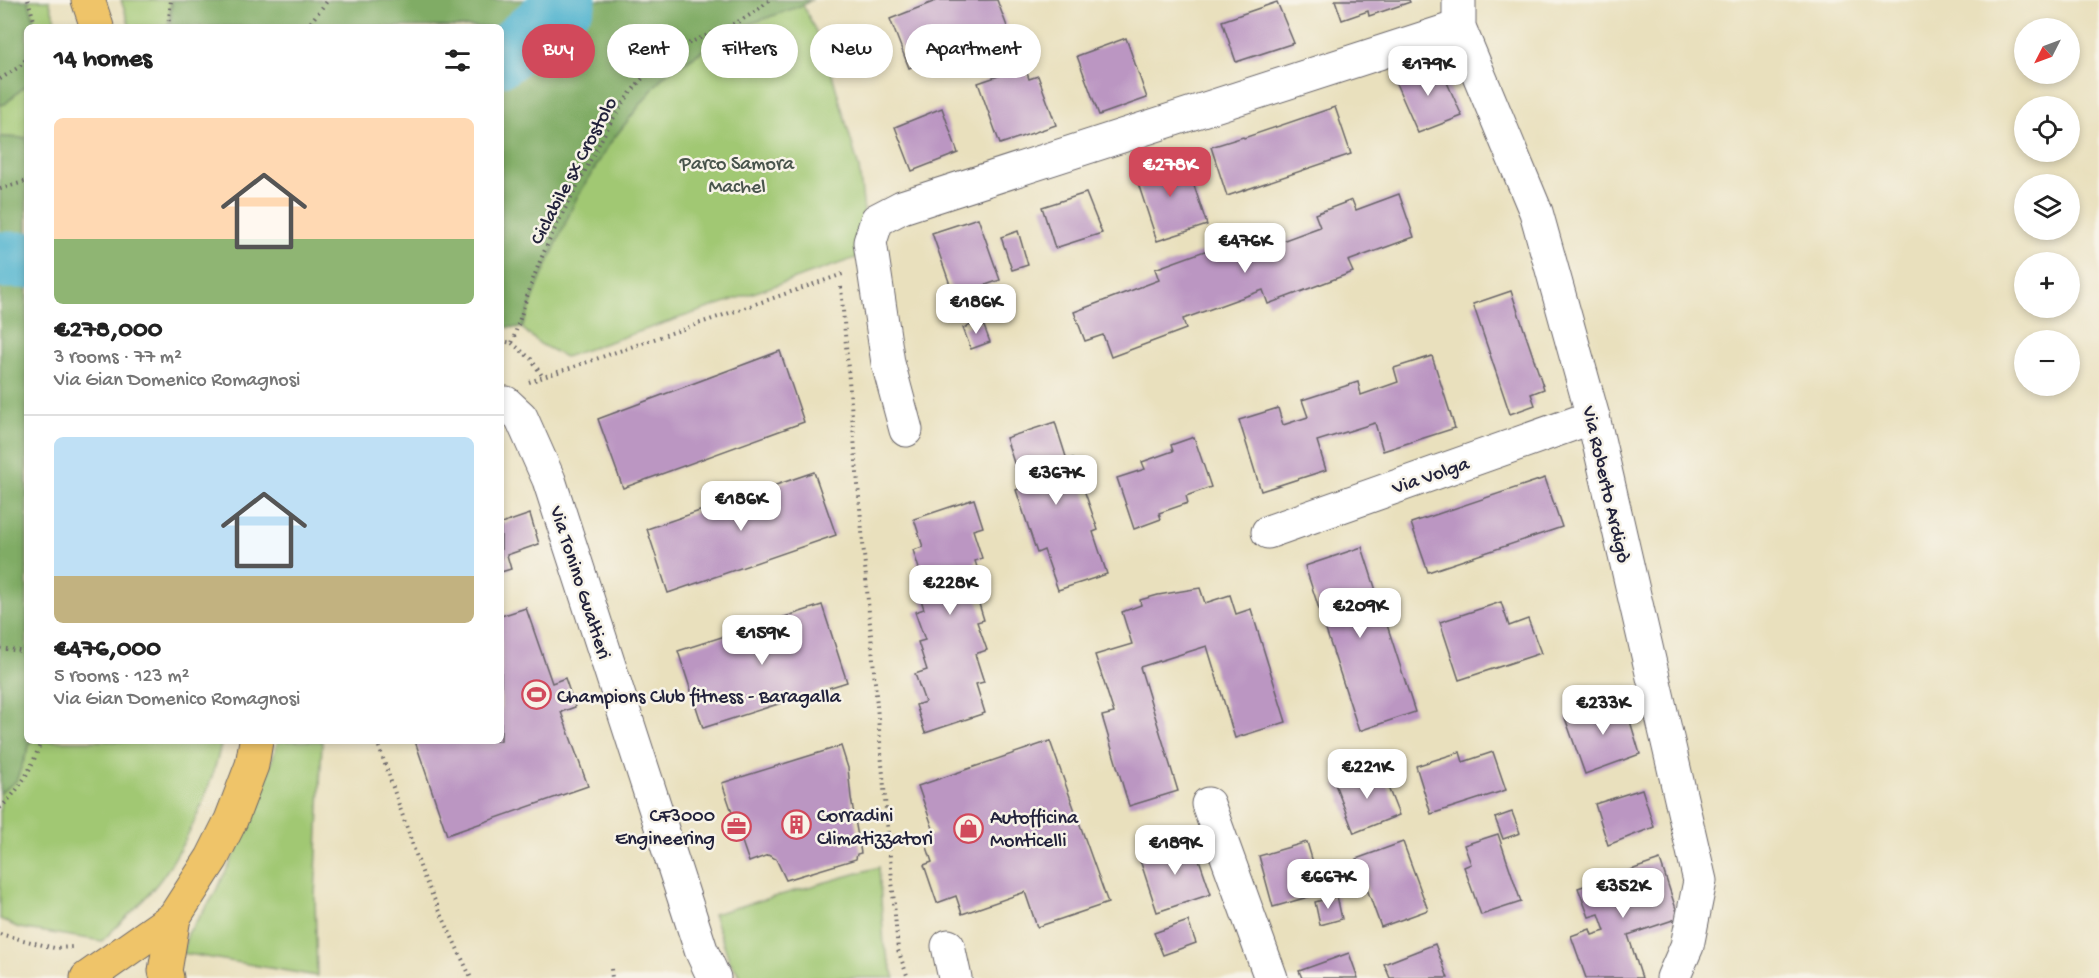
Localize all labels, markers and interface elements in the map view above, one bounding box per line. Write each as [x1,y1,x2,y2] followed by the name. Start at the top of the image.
[2014,18,2080,84] north arrow
[2014,18,2080,396] map controls
[522,24,595,78] chip: Buy
[607,24,689,78] chip: Rent
[701,24,798,78] chip: Filters
[810,24,893,78] chip: New
[905,24,1041,78] chip: Apartment
[441,44,474,77] icon: filters
[54,45,152,76] text: 14 homes
[1386,46,1470,97] pin: €179K
[1402,54,1454,77] text: €179K
[527,94,624,249] street label: Ciclabile sx Crostolo
[2014,96,2080,162] button: locate
[1128,147,1212,198] pin: €278K
[679,154,795,200] park label: Parco Samora Machel
[1143,155,1197,178] text: €278K
[210,157,318,265] icon: home
[2014,174,2080,240] button: layers
[1203,223,1287,274] pin: €476K
[1219,231,1271,254] text: €476K
[2014,252,2080,318] button: +
[934,284,1018,335] pin: €186K
[950,292,1002,315] text: €186K
[54,316,162,347] text: €278,000
[2014,330,2080,396] button: −
[54,347,182,370] text: 3 rooms · 77 m²
[54,370,300,393] text: Via Gian Domenico Romagnosi
[1575,403,1634,565] street label: Via Roberto Ardigò
[1389,453,1473,501] street label: Via Volga
[1014,455,1098,506] pin: €367K
[1029,463,1083,486] text: €367K
[210,476,318,584] icon: home
[699,481,783,532] pin: €186K
[715,489,767,512] text: €186K
[543,503,614,663] street label: Via Tonino Gualtieri
[908,565,992,616] pin: €228K
[923,573,977,596] text: €228K
[1318,588,1402,639] pin: €209K
[1333,596,1387,619] text: €209K
[720,615,804,666] pin: €159K
[736,623,788,646] text: €159K
[54,635,161,666] text: €476,000
[54,666,190,689] text: 5 rooms · 123 m²
[520,679,552,711] sports icon: Champions Club fitness - Baragalla
[1561,685,1645,736] pin: €233K
[557,687,842,710] place label: Champions Club fitness - Baragalla
[54,689,300,712] text: Via Gian Domenico Romagnosi
[1576,693,1630,716] text: €233K
[1325,749,1409,800] pin: €221K
[1342,757,1392,780] text: €221K
[615,806,715,852] place label: CF3000 Engineering
[817,806,933,852] place label: Corradini Climatizzatori
[990,808,1079,854] place label: Autofficina Monticelli
[780,809,812,841] building icon: Corradini Climatizzatori
[720,810,752,842] office icon: CF3000 Engineering
[953,812,985,844] shop icon: Autofficina Monticelli
[1133,825,1217,876] pin: €189K
[1149,833,1201,856] text: €189K
[1286,859,1370,910] pin: €667K
[1301,867,1355,890] text: €667K
[1581,868,1665,919] pin: €352K
[1596,876,1650,899] text: €352K

